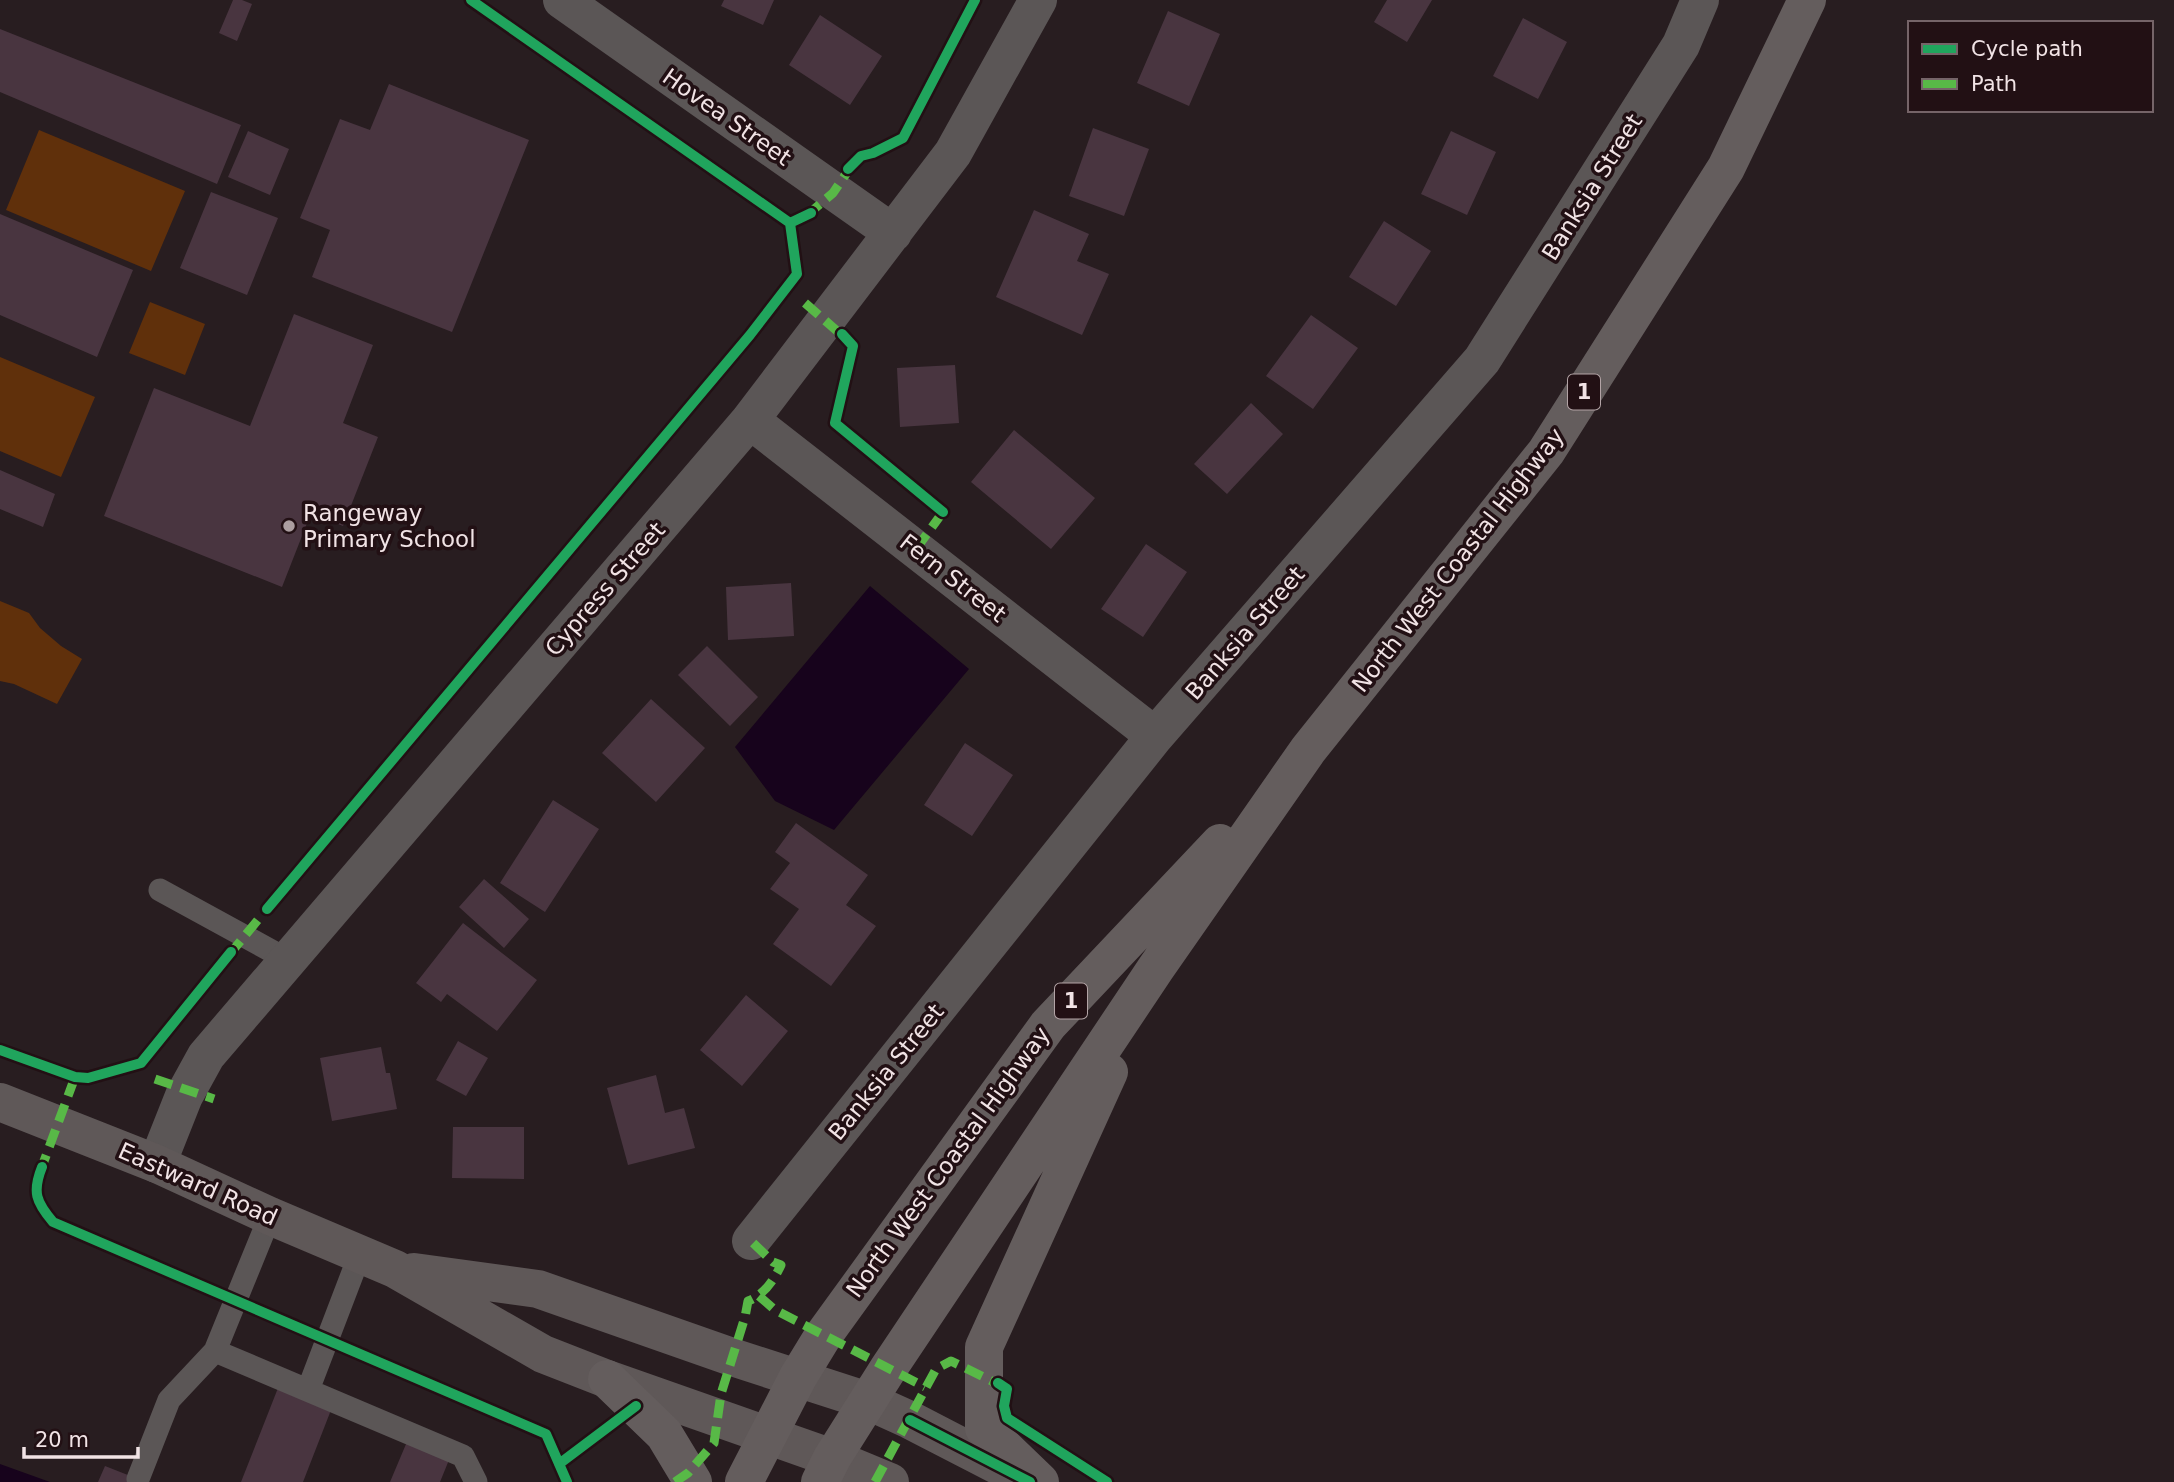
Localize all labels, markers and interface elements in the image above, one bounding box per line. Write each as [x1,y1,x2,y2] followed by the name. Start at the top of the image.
[1908,21,2153,112] legend
[1971,37,2083,61] text: Cycle path
[658,63,796,171] street label: Hovea Street
[1971,72,2017,96] text: Path
[1537,109,1647,265] street label: Banksia Street
[1568,374,1600,410] road number: 1
[1347,423,1569,697] street label: North West Coastal Highway
[303,500,476,552] place label: Rangeway Primary School
[540,517,670,661] street label: Cypress Street
[281,518,297,534] marker: Rangeway Primary School
[895,529,1011,627] street label: Fern Street
[1180,561,1310,705] street label: Banksia Street
[1055,984,1087,1018] road number: 1
[823,999,949,1145] street label: Banksia Street
[841,1022,1055,1302] street label: North West Coastal Highway
[115,1137,281,1231] street label: Eastward Road
[24,1416,138,1460] scale bar
[35,1428,89,1452] text: 20 m

